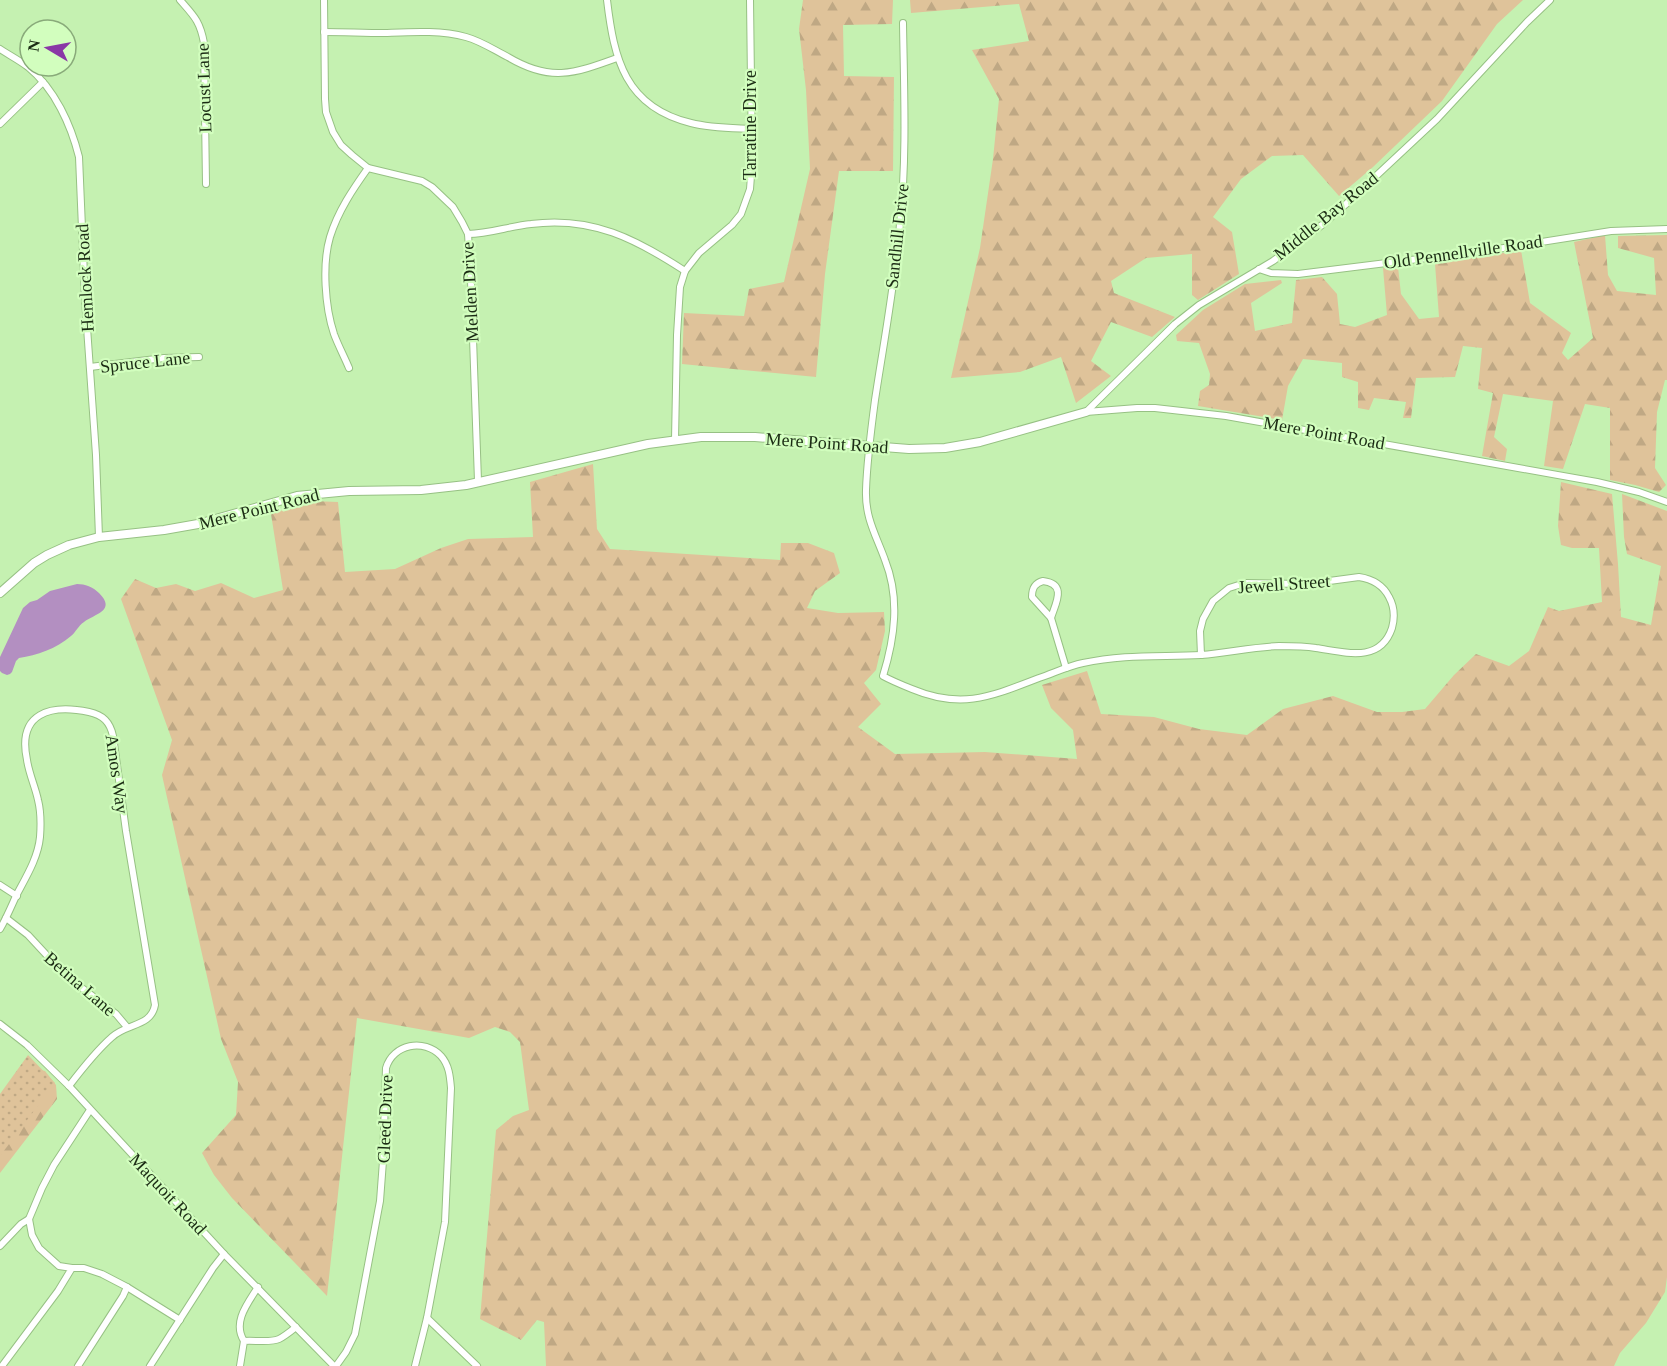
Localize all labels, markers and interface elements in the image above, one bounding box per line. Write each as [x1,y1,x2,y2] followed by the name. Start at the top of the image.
[18,18,78,78] north arrow
[24,38,43,53] text: N
[192,43,216,133] street label: Locust Lane
[740,70,760,180] street label: Tarratine Drive
[1270,168,1382,264] street label: Middle Bay Road
[882,182,912,290] street label: Sandhill Drive
[72,223,98,333] street label: Hemlock Road
[1382,231,1544,273] street label: Old Pennellville Road
[457,241,483,343] street label: Melden Drive
[99,347,191,377] street label: Spruce Lane
[1262,412,1386,454] street label: Mere Point Road
[765,429,889,457] street label: Mere Point Road
[197,484,321,534] street label: Mere Point Road
[1237,571,1331,597] street label: Jewell Street
[102,733,132,815] street label: Amos Way
[40,948,120,1020] street label: Betina Lane
[373,1074,397,1164] street label: Gleed Drive
[125,1149,211,1239] street label: Maquoit Road

